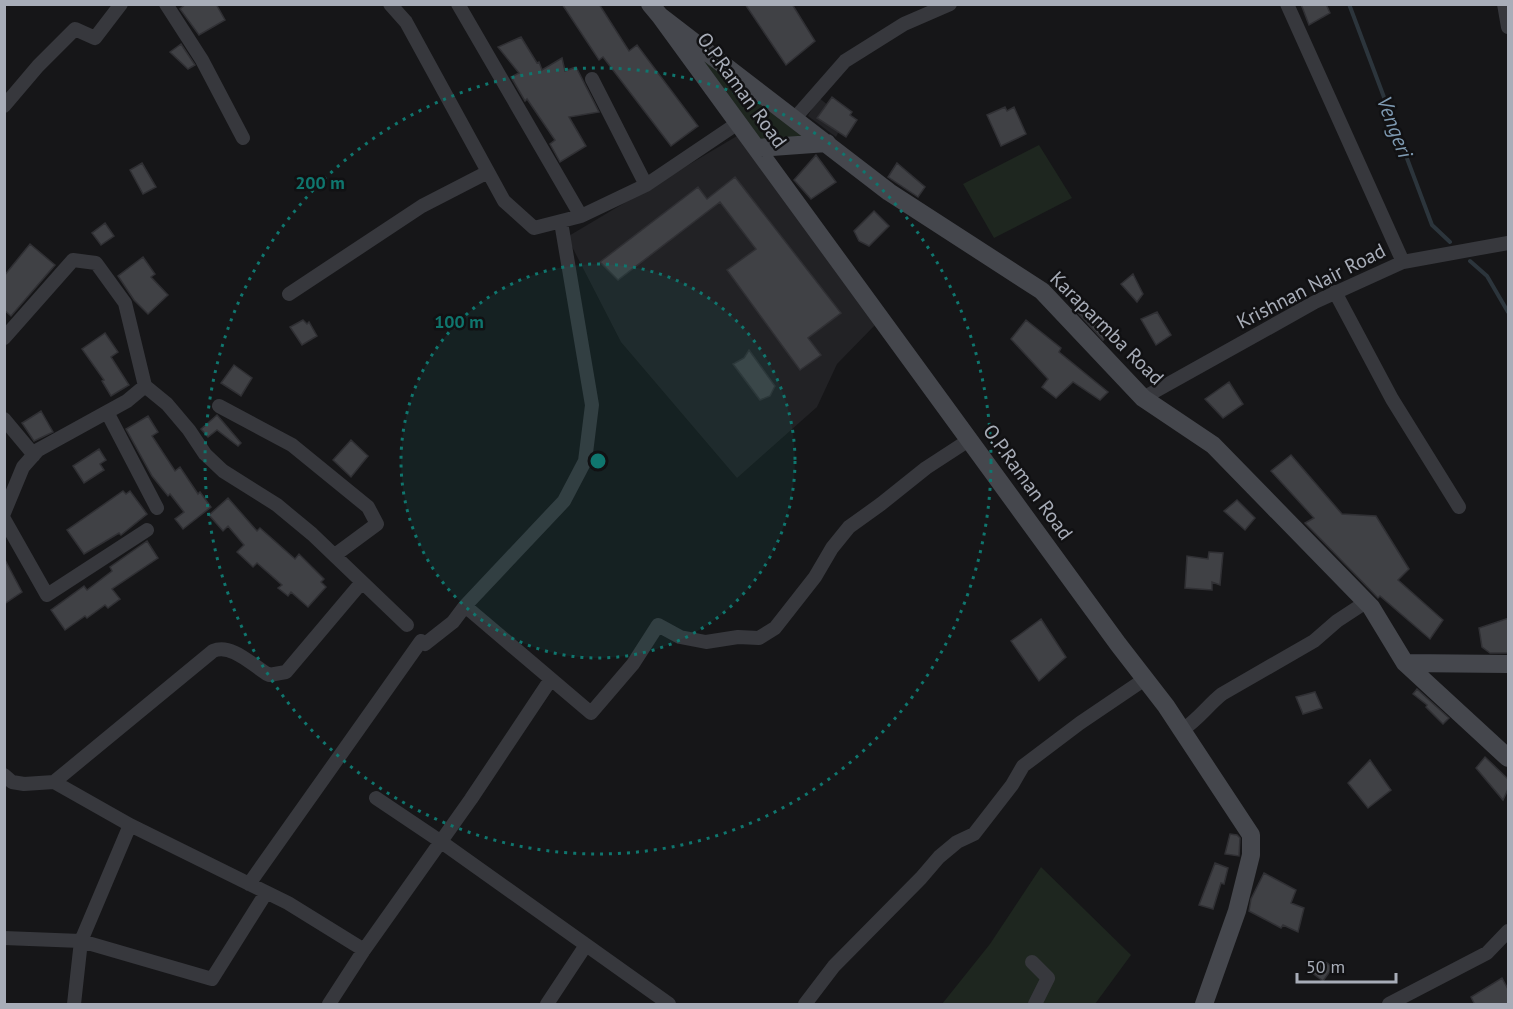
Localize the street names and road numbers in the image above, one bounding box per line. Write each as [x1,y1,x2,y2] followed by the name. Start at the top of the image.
[691,27,793,153] street label: O.P.Raman Road
[1232,237,1390,335] street label: Krishnan Nair Road
[1045,266,1169,390] street label: Karaparmba Road
[977,419,1079,545] street label: O.P.Raman Road

